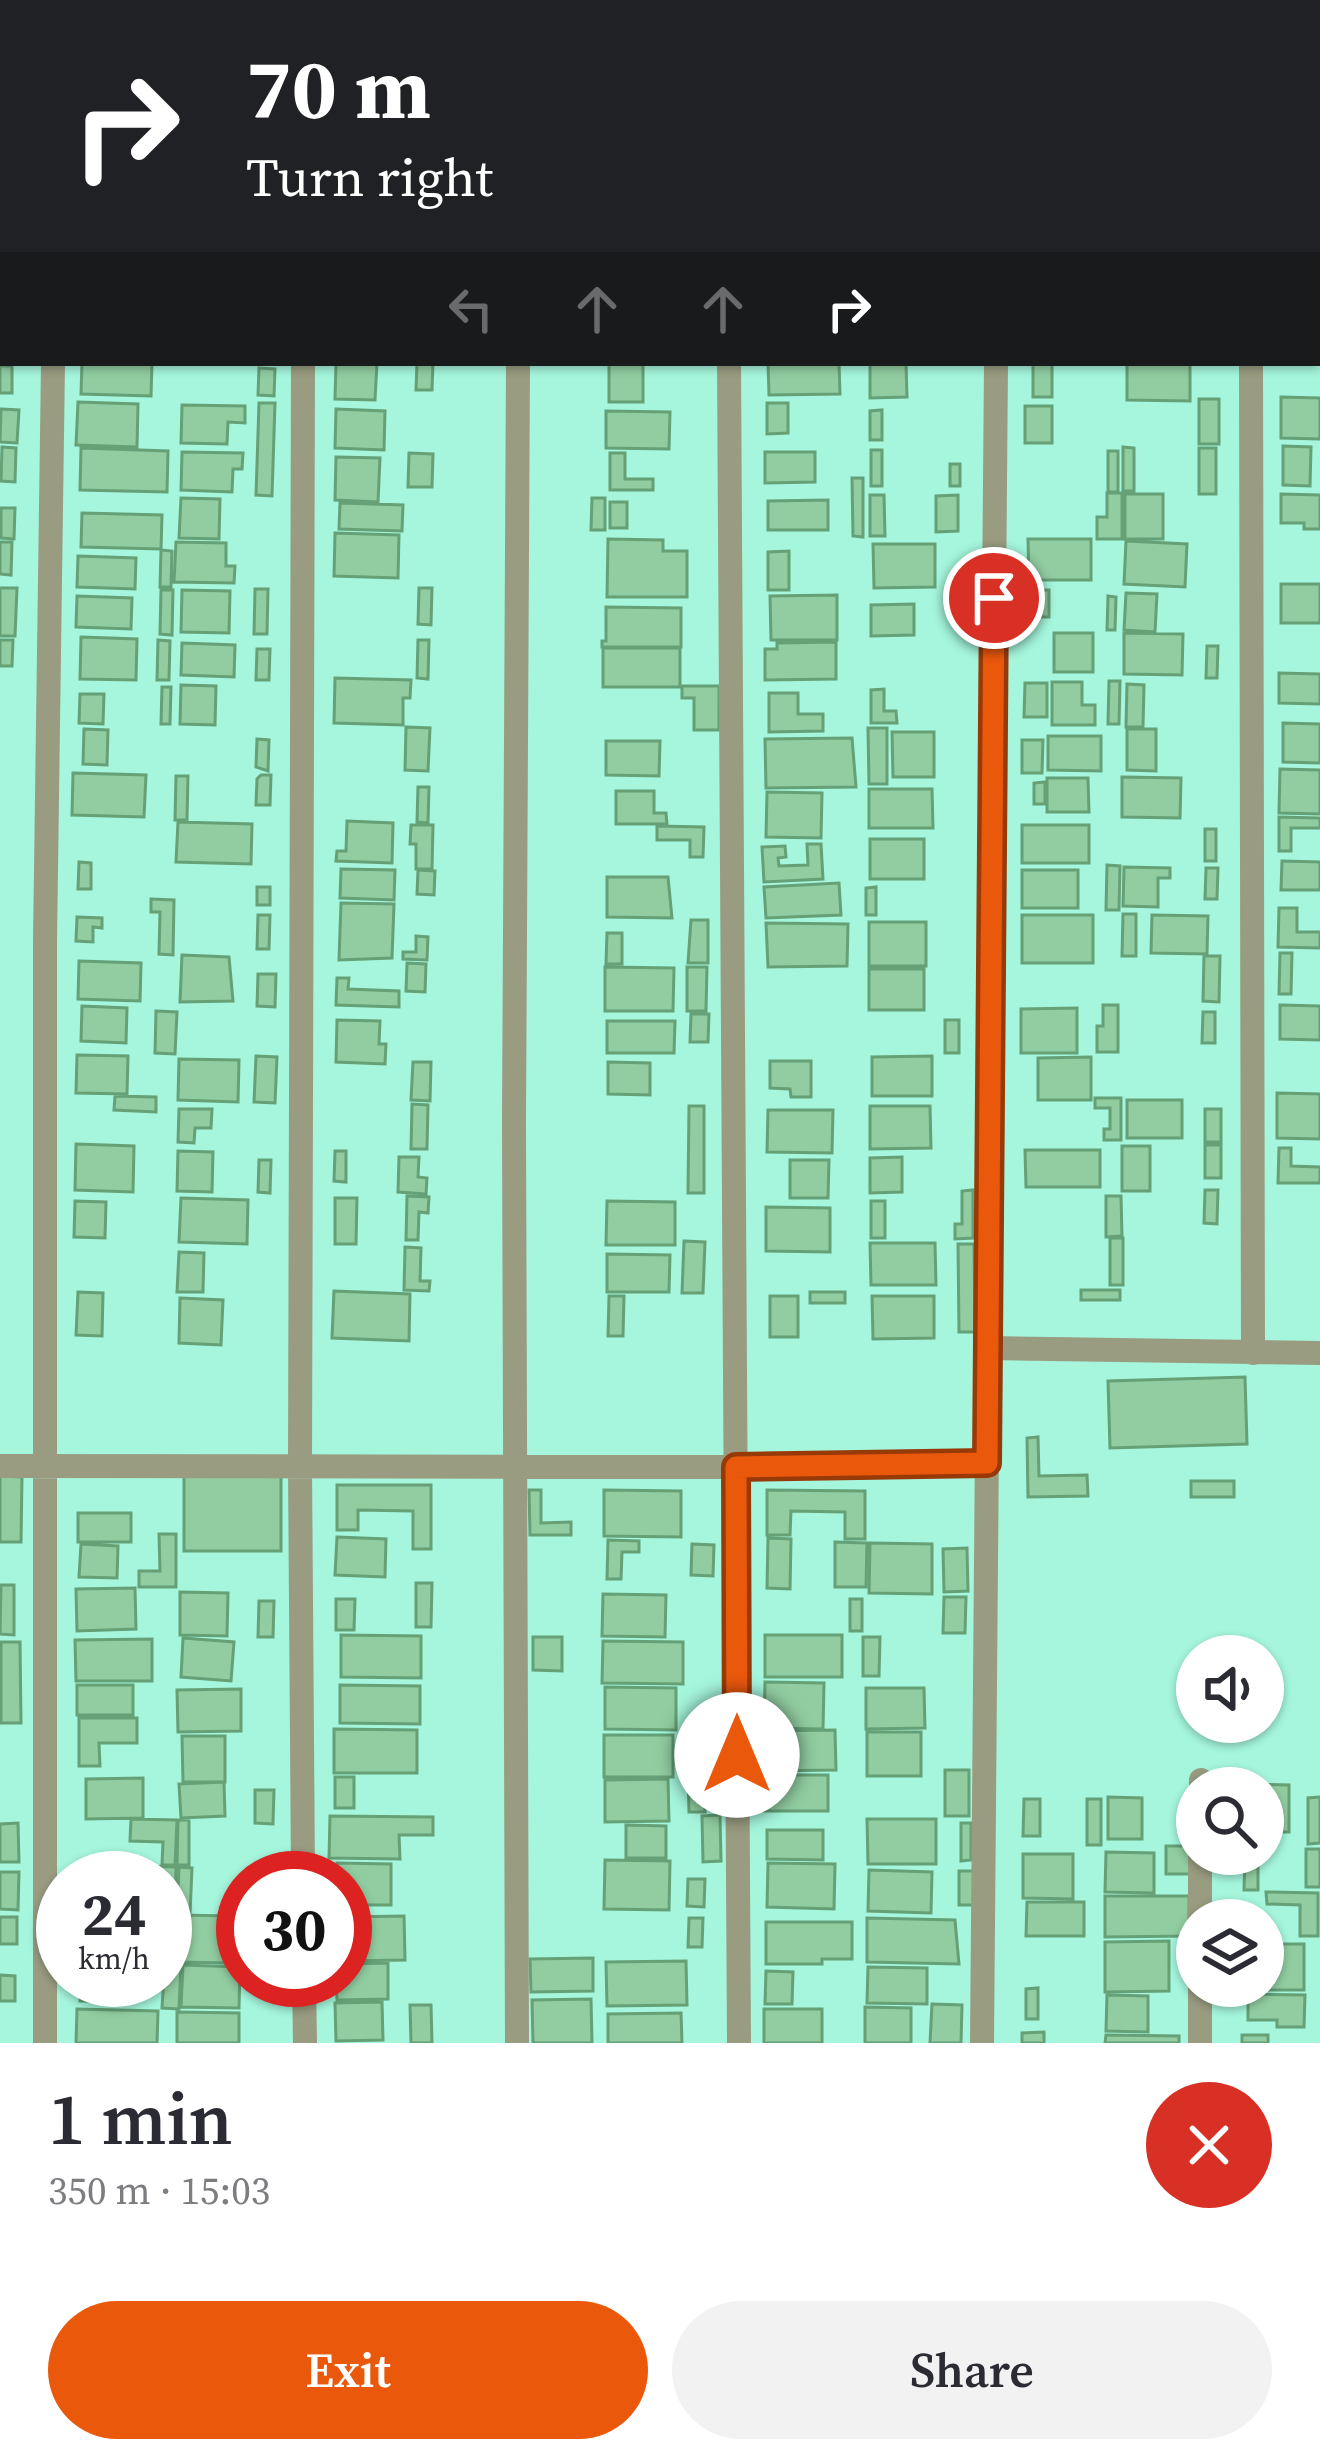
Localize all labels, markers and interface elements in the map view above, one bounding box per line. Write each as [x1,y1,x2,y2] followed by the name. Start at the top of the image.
[246,31,431,146] text: 70 m
[48,48,204,204] icon: right
[246,140,493,214] text: Turn right
[438,276,504,342] icon: left
[564,276,630,342] icon: ahead
[690,276,756,342] icon: ahead
[816,276,882,342] icon: right
[943,547,1045,649] pin
[961,565,1027,631] icon: arrive
[1176,1635,1284,2007] map controls
[1176,1635,1284,1743] button: sound
[674,1692,800,1818] position arrow
[1176,1767,1284,1875] button: search
[216,1851,372,2007] speed limit sign: 30
[81,1873,147,1955] text: 24
[1176,1899,1284,2007] button: layers
[78,1938,150,1979] text: km/h
[48,2069,233,2168] text: 1 min
[1146,2082,1272,2208] button: close
[48,2164,270,2217] text: 350 m · 15:03
[48,2301,648,2439] button: Exit
[672,2301,1272,2439] button: Share

